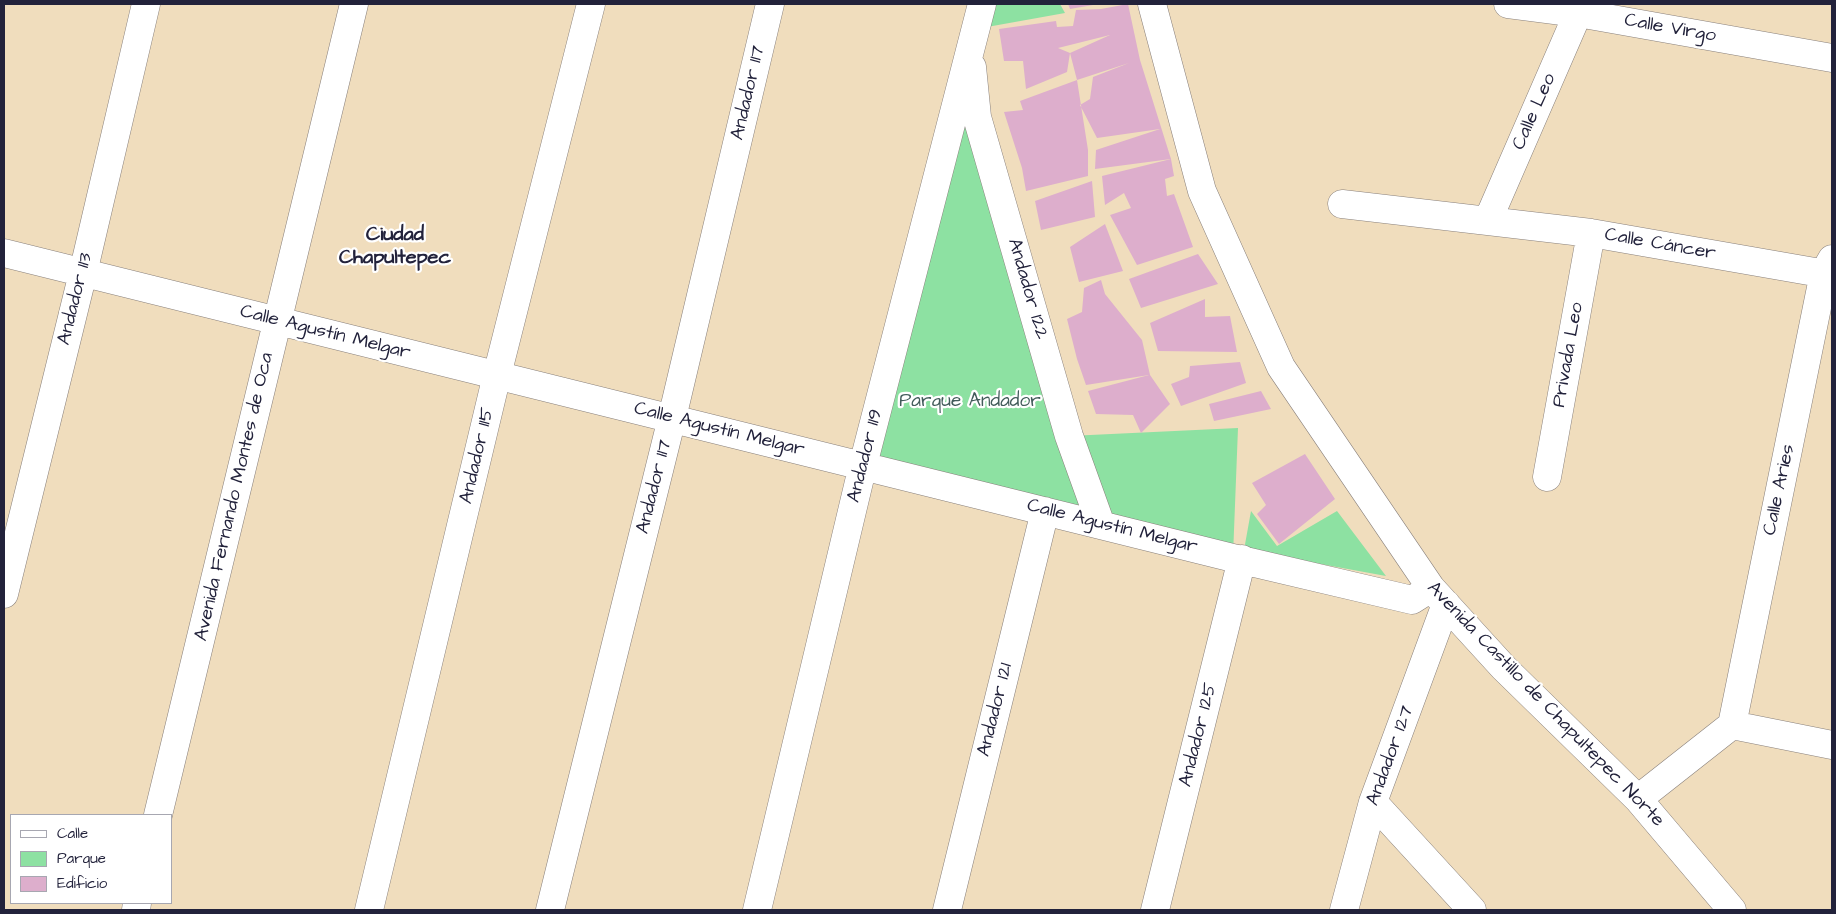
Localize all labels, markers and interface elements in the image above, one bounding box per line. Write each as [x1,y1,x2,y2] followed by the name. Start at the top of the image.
[1622,10,1718,48] street label: Calle Virgo
[727,44,771,142] street label: Andador 117
[1508,70,1562,154] street label: Calle Leo
[339,224,451,271] district label: Ciudad Chapultepec
[1603,224,1717,266] street label: Calle Cáncer
[1002,236,1052,342] street label: Andador 122
[54,251,98,347] street label: Andador 113
[237,301,413,365] street label: Calle Agustín Melgar
[1549,301,1589,409] street label: Privada Leo
[191,351,279,643] street label: Avenida Fernando Montes de Oca
[899,391,1041,413] park label: Parque Andador
[631,398,807,462] street label: Calle Agustín Melgar
[456,406,500,506] street label: Andador 115
[843,407,889,505] street label: Andador 119
[632,438,678,536] street label: Andador 117
[1759,442,1801,538] street label: Calle Aries
[1024,495,1200,559] street label: Calle Agustín Melgar
[1421,578,1669,832] street label: Avenida Castillo de Chapultepec Norte
[973,661,1019,759] street label: Andador 121
[1175,681,1223,789] street label: Andador 125
[1362,703,1420,809] street label: Andador 127
[10,814,172,904] legend
[57,823,88,844] text: Calle
[57,848,106,869] text: Parque
[57,873,107,894] text: Edificio

